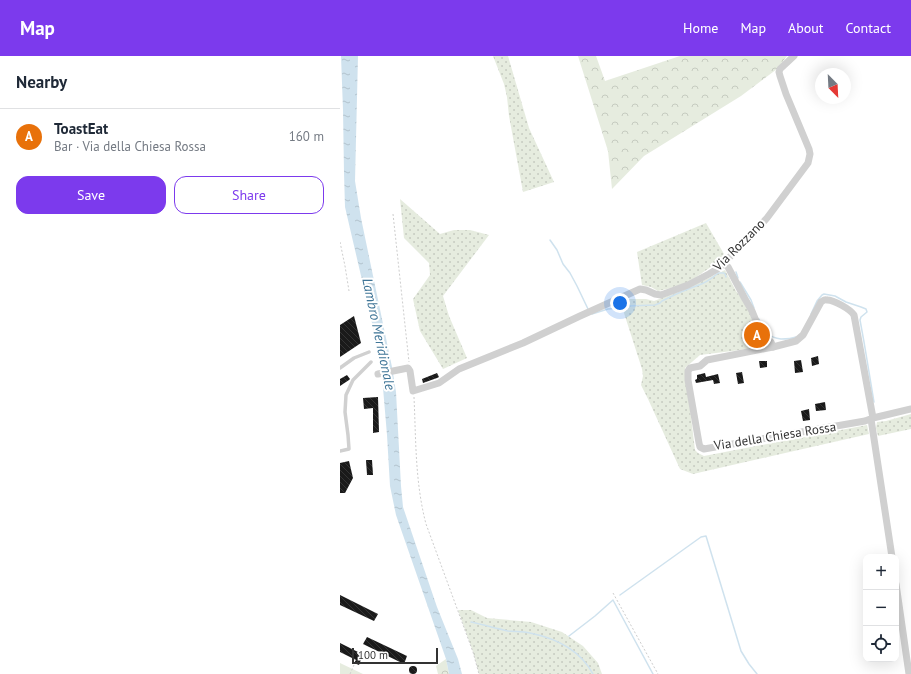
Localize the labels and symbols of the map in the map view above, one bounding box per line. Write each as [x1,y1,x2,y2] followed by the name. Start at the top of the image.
[815,68,851,104] north arrow
[709,215,769,275] street label: Via Rozzano
[358,276,400,392] water label: Lambro Meridionale
[610,293,630,313] your location
[744,320,770,350] pin: A
[712,418,837,454] street label: Via della Chiesa Rossa
[352,646,438,665] scale bar

